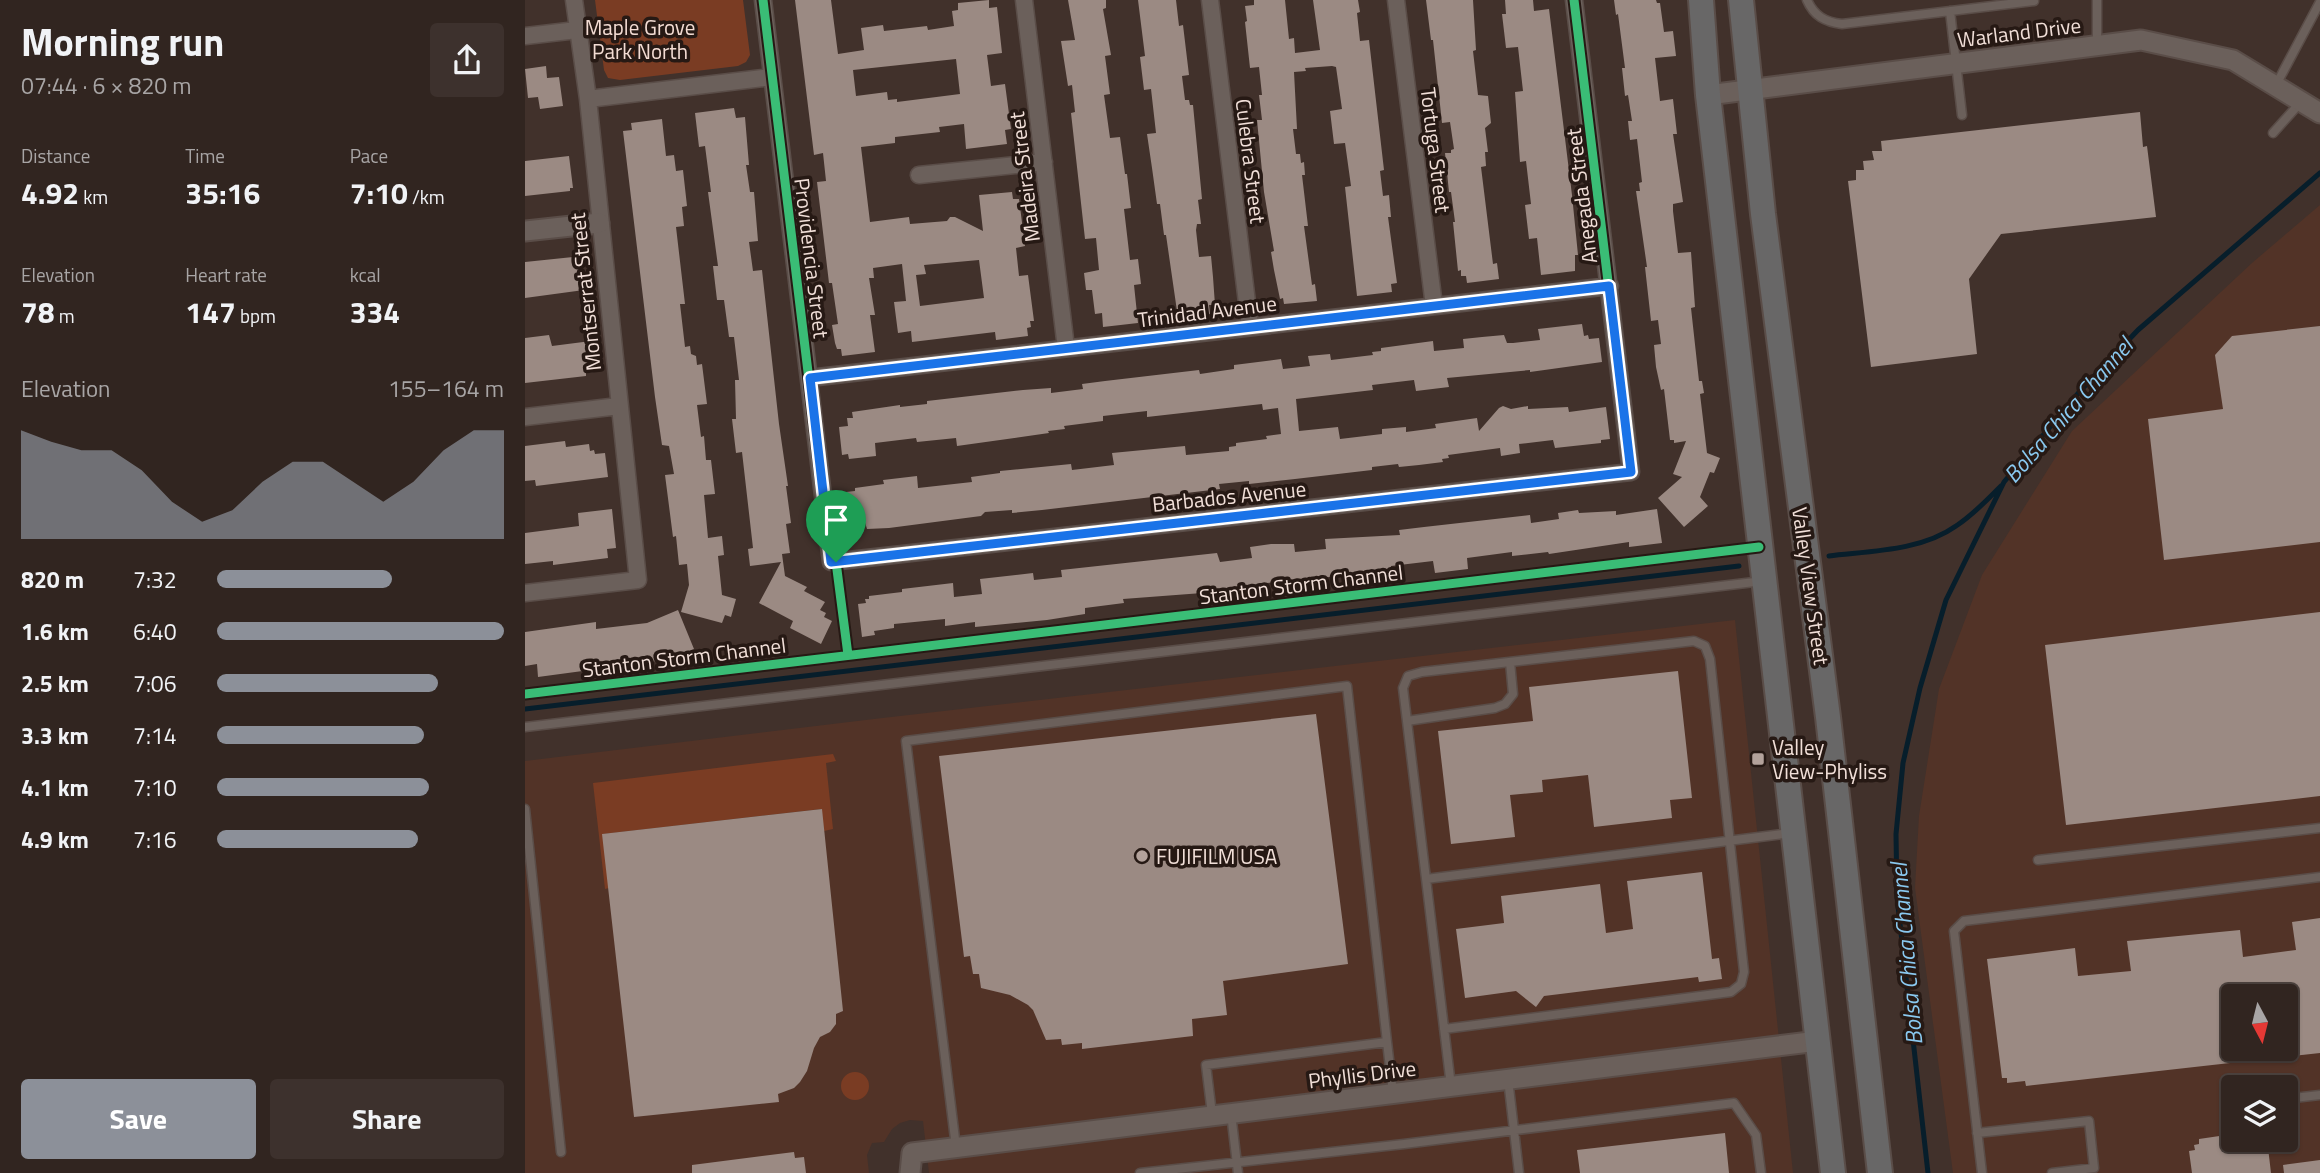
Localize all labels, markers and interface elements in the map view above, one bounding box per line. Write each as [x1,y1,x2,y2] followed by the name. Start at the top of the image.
[1955,9,2083,55] street label: Warland Drive
[585,11,695,67] park label: Maple Grove Park North
[21,13,224,71] text: Morning run
[430,23,504,97] button: share
[21,68,191,103] text: 07:44 · 6 × 820 m
[1412,85,1460,215] street label: Tortuga Street
[1227,97,1275,226] street label: Culebra Street
[1000,109,1048,244] street label: Madeira Street
[1557,126,1605,265] street label: Anegada Street
[21,141,90,170] text: Distance
[185,141,225,170] text: Time
[350,141,388,170] text: Pace
[21,170,79,216] text: 4.92
[185,170,260,216] text: 35:16
[350,170,408,216] text: 7:10
[786,176,838,341] street label: Providencia Street
[79,182,108,211] text: km
[408,182,445,211] text: /km
[561,211,609,373] street label: Montserrat Street
[21,260,95,289] text: Elevation
[185,260,267,289] text: Heart rate
[350,260,381,289] text: kcal
[1136,287,1278,335] street label: Trinidad Avenue
[21,289,55,335] text: 78
[185,289,236,335] text: 147
[350,289,400,335] text: 334
[55,301,75,330] text: m
[236,301,276,330] text: bpm
[1995,327,2143,490] water label: Bolsa Chica Channel
[21,371,110,406] text: Elevation
[388,371,504,406] text: 155–164 m
[1150,472,1308,520] street label: Barbados Avenue
[806,490,866,562] pin
[817,501,855,539] icon: arrive
[1784,505,1838,668] street label: Valley View Street
[1197,556,1405,612] street label: Stanton Storm Channel
[21,562,84,597] text: 820 m
[133,562,177,597] text: 7:32
[21,614,89,649] text: 1.6 km
[133,614,177,649] text: 6:40
[580,629,788,685] street label: Stanton Storm Channel
[21,666,89,701] text: 2.5 km
[133,666,177,701] text: 7:06
[21,718,89,753] text: 3.3 km
[133,718,177,753] text: 7:14
[1772,731,1887,787] place label: Valley View-Phyliss
[1750,751,1766,767] marker: Valley View-Phyliss
[21,770,89,805] text: 4.1 km
[133,770,177,805] text: 7:10
[21,822,89,857] text: 4.9 km
[133,822,177,857] text: 7:16
[1156,840,1278,872] place label: FUJIFILM USA
[1134,848,1150,864] marker: FUJIFILM USA
[1880,858,1931,1046] water label: Bolsa Chica Channel
[2221,984,2298,1060] north arrow
[2221,984,2298,1152] map controls
[1306,1052,1418,1096] street label: Phyllis Drive
[2221,1075,2298,1152] button: layers
[21,1079,256,1159] button: Save
[270,1079,504,1159] button: Share

